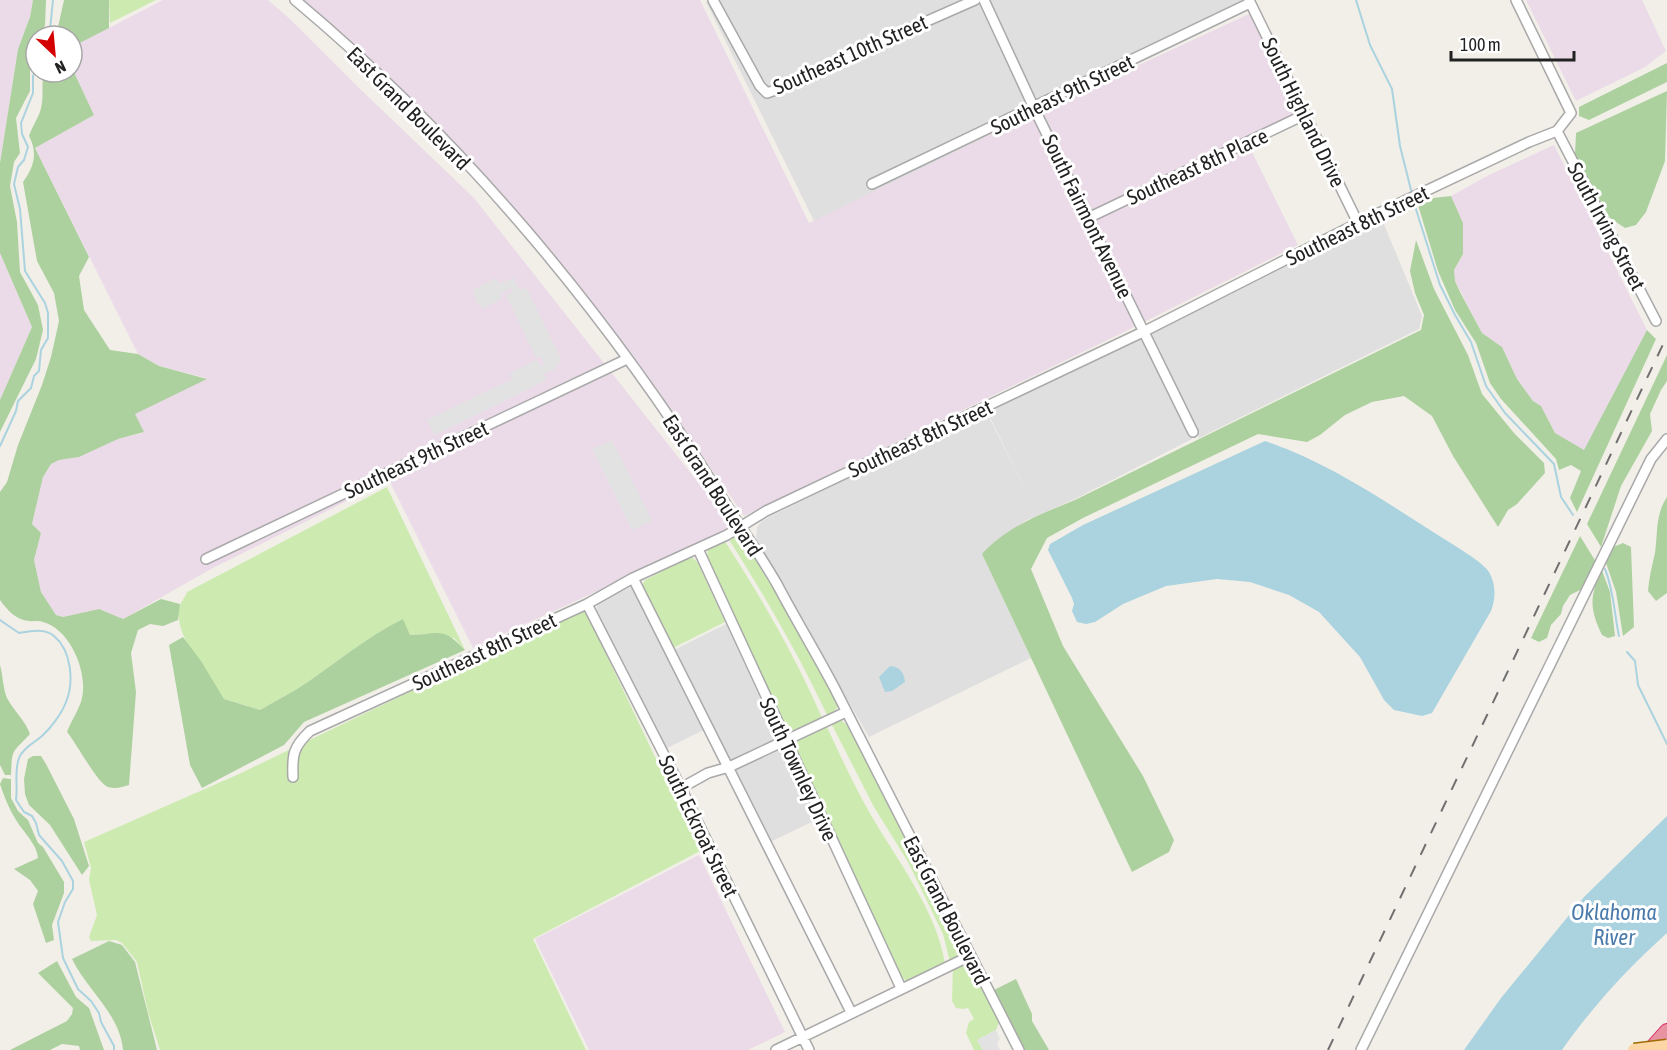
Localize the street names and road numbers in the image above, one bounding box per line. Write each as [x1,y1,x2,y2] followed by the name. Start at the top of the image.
[769,9,931,99] street label: Southeast 10th Street
[1257,33,1351,191] street label: South Highland Drive
[343,42,475,174] street label: East Grand Boulevard
[987,49,1137,139] street label: Southeast 9th Street
[1123,123,1271,209] street label: Southeast 8th Place
[1038,130,1138,302] street label: South Fairmont Avenue
[1563,158,1651,294] street label: South Irving Street
[1282,180,1432,270] street label: Southeast 8th Street
[844,394,996,482] street label: Southeast 8th Street
[658,410,768,560] street label: East Grand Boulevard
[340,415,492,503] street label: Southeast 9th Street
[408,607,560,695] street label: Southeast 8th Street
[755,694,843,844] street label: South Townley Drive
[654,751,744,901] street label: South Eckroat Street
[899,832,995,988] street label: East Grand Boulevard

